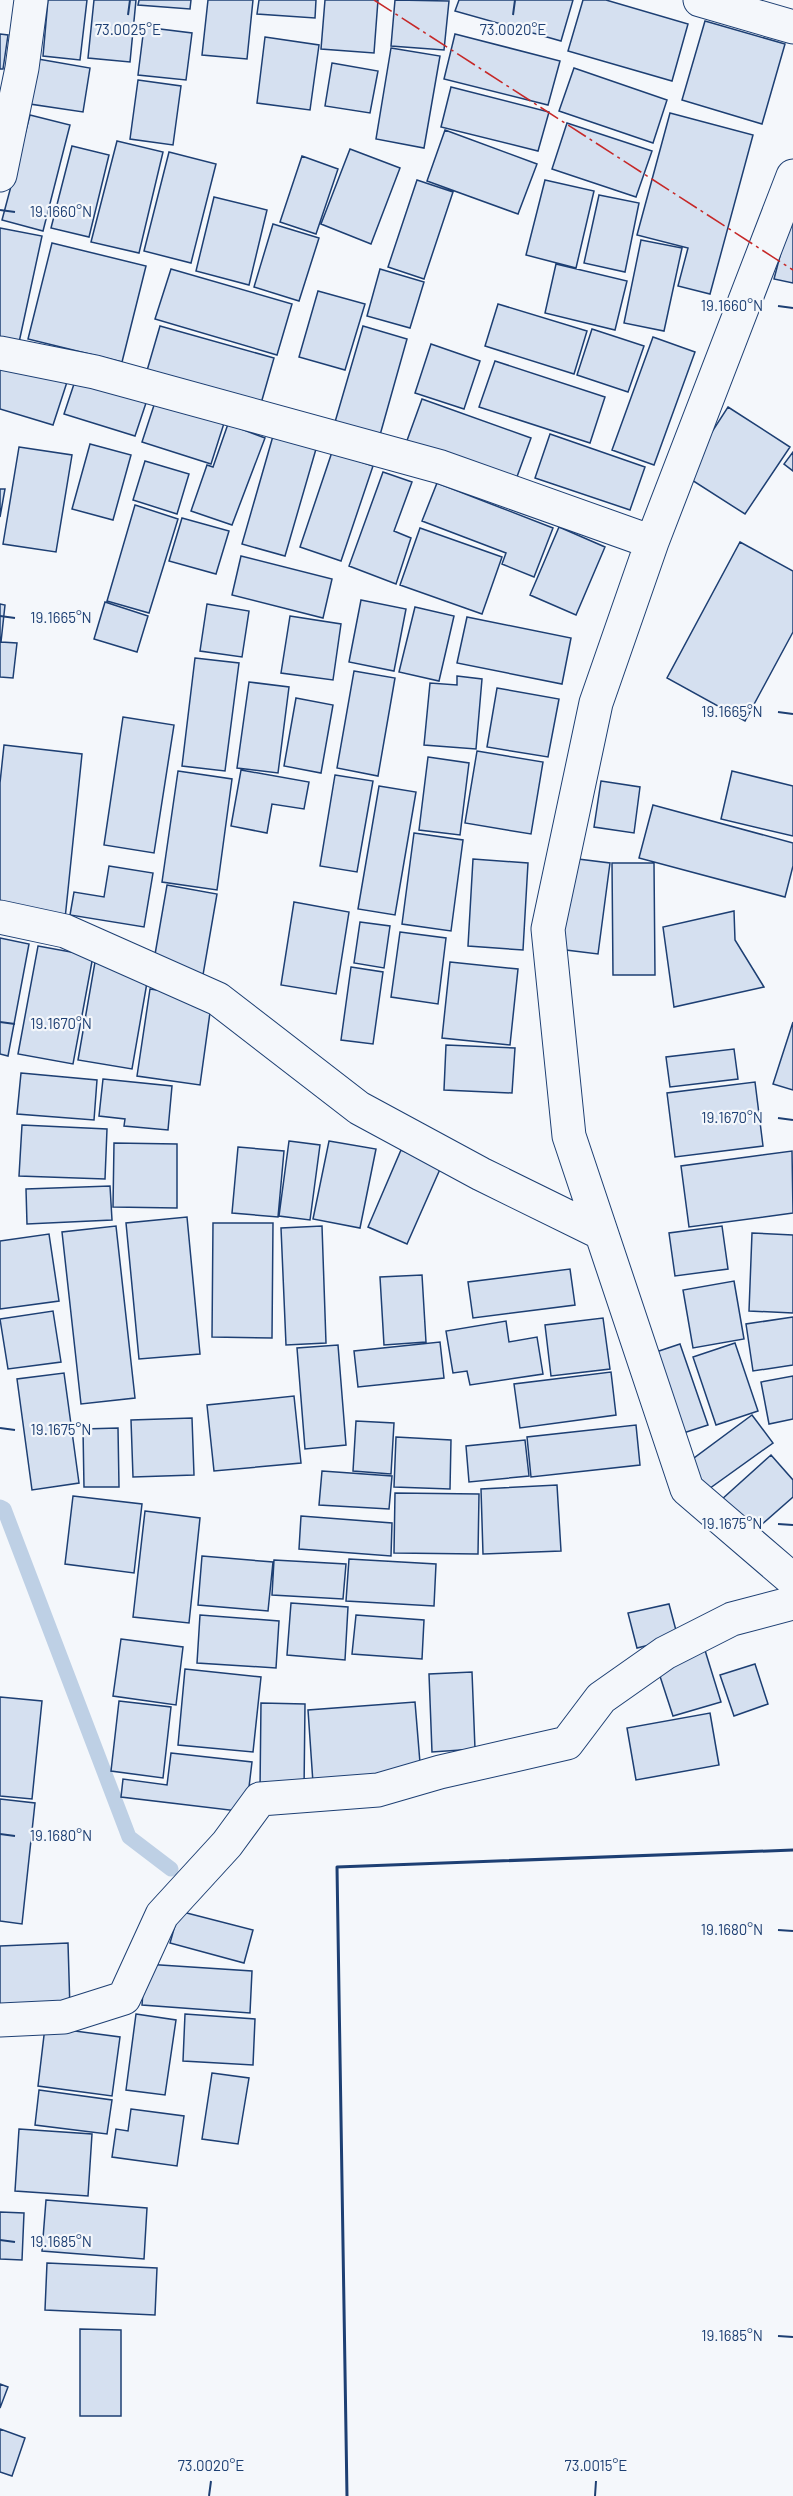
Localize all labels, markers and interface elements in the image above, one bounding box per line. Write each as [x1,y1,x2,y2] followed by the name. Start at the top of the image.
[95,20,161,38] text: 73.0025°E
[480,20,546,38] text: 73.0020°E
[30,202,92,220] text: 19.1660°N
[701,296,763,314] text: 19.1660°N
[30,608,92,626] text: 19.1665°N
[701,702,763,720] text: 19.1665°N
[30,1014,92,1032] text: 19.1670°N
[701,1108,763,1126] text: 19.1670°N
[31,1420,91,1438] text: 19.1675°N
[702,1514,762,1532] text: 19.1675°N
[30,1826,92,1844] text: 19.1680°N
[701,1920,763,1938] text: 19.1680°N
[30,2232,92,2250] text: 19.1685°N
[701,2326,763,2344] text: 19.1685°N
[178,2456,244,2474] text: 73.0020°E
[565,2456,627,2474] text: 73.0015°E

